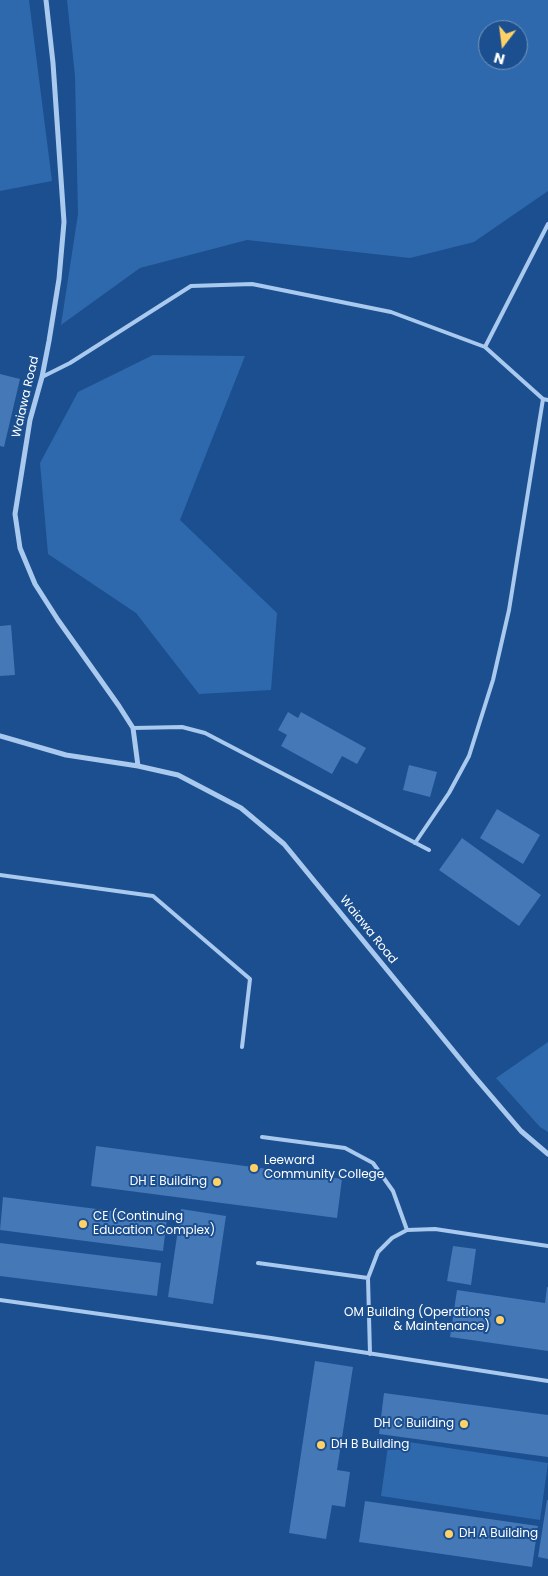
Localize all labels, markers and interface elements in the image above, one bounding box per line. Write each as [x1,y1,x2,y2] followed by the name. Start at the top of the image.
[478,20,528,70] north arrow
[492,48,507,70] text: N
[10,355,42,439] street label: Waiawa Road
[336,893,400,967] street label: Waiawa Road
[264,1154,384,1182] place label: Leeward Community College
[248,1162,260,1174] marker: Leeward Community College
[130,1175,207,1189] place label: DH E Building
[211,1176,223,1188] marker: DH E Building
[93,1210,215,1238] place label: CE (Continuing Education Complex)
[77,1218,89,1230] marker: CE (Continuing Education Complex)
[344,1306,490,1334] place label: OM Building (Operations & Maintenance)
[494,1314,506,1326] marker: OM Building (Operations & Maintenance)
[374,1417,454,1431] place label: DH C Building
[458,1418,470,1430] marker: DH C Building
[331,1438,409,1452] place label: DH B Building
[315,1439,327,1451] marker: DH B Building
[459,1527,538,1541] place label: DH A Building
[443,1528,455,1540] marker: DH A Building

